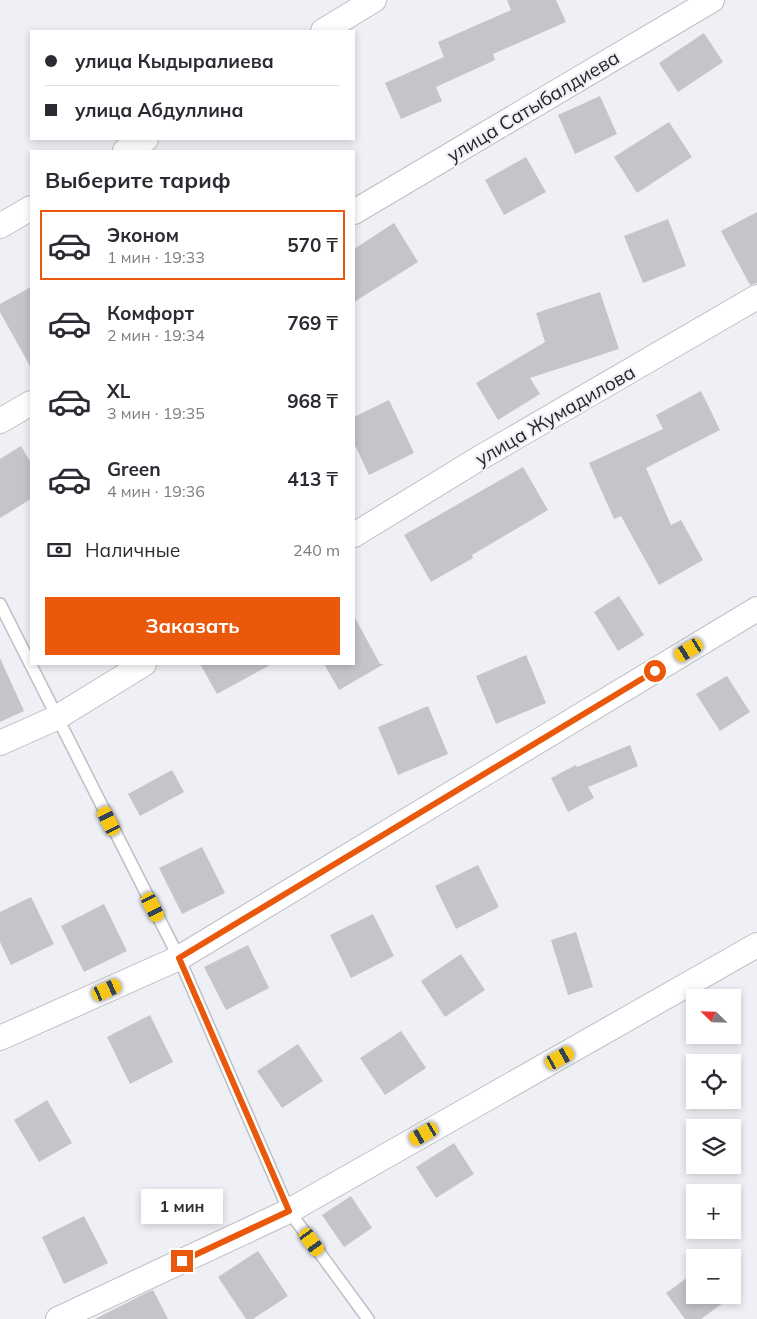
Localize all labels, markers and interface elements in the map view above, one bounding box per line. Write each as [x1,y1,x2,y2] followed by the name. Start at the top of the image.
[442,45,624,167] street label: улица Сатыбалдиева
[75,49,274,73] text: улица Кыдыралиева
[75,98,244,122] text: улица Абдуллина
[45,166,231,194] text: Выберите тариф
[47,223,92,268] icon: car
[107,223,179,247] text: Эконом
[287,233,338,257] text: 570 ₸
[107,247,205,267] text: 1 мин · 19:33
[47,301,92,346] icon: car
[107,301,194,325] text: Комфорт
[287,311,338,335] text: 769 ₸
[107,325,205,345] text: 2 мин · 19:34
[471,359,639,471] street label: улица Жумадилова
[47,379,92,424] icon: car
[107,379,130,403] text: XL
[287,389,338,413] text: 968 ₸
[107,403,205,423] text: 3 мин · 19:35
[47,457,92,502] icon: car
[107,457,161,481] text: Green
[287,467,338,491] text: 413 ₸
[107,481,205,501] text: 4 мин · 19:36
[45,536,73,564] icon: cash
[85,538,180,562] text: Наличные
[293,540,340,560] text: 240 m
[45,597,340,655] button: Заказать
[672,636,705,664] car
[644,660,666,682] route start
[95,804,122,838] car
[139,890,166,924] car
[90,977,123,1003] car
[686,989,741,1044] north arrow
[686,989,741,1304] map controls
[543,1044,576,1072] car
[686,1054,741,1109] button: locate
[686,1119,741,1174] button: layers
[407,1120,440,1148] car
[686,1184,741,1239] button: +
[141,1188,223,1224] callout: 1 мин
[160,1196,204,1216] text: 1 мин
[297,1225,326,1259] car
[686,1249,741,1304] button: −
[171,1250,193,1272] route end

